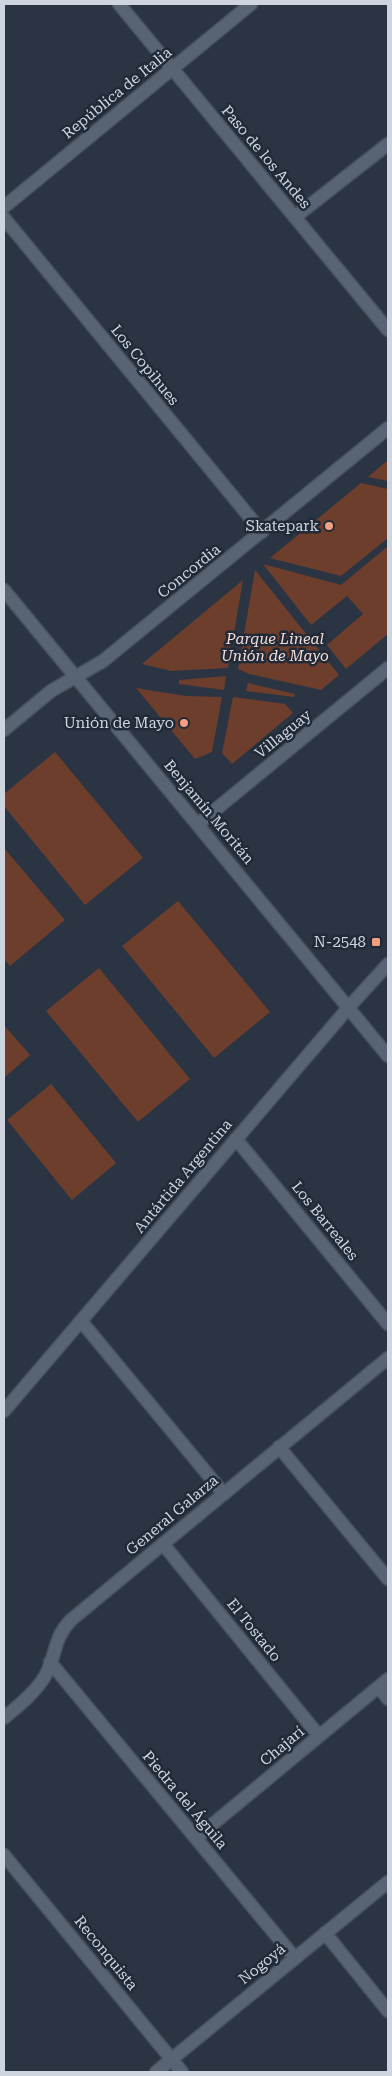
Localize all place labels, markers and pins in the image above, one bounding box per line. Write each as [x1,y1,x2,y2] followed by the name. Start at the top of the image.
[246,517,319,535] place label: Skatepark
[323,520,335,532] marker: Skatepark
[64,714,174,732] place label: Unión de Mayo
[178,717,190,729] marker: Unión de Mayo
[314,933,366,951] place label: N-2548
[370,936,382,948] marker: N-2548

